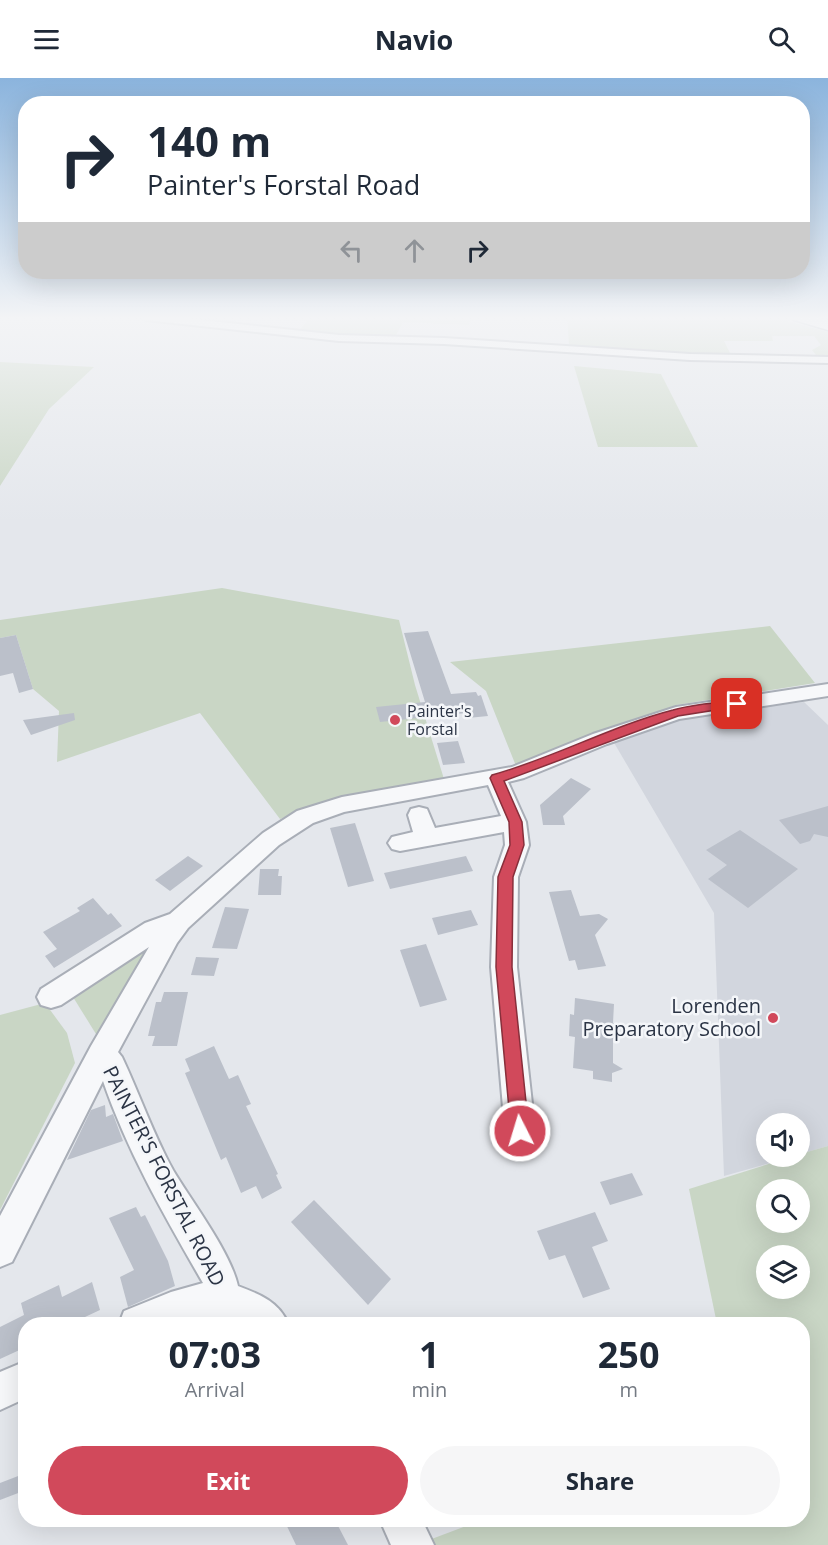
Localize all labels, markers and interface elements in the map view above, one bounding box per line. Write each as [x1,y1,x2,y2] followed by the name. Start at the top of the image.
[375,21,453,58] text: Navio
[30,23,63,56] icon: menu
[765,23,798,56] icon: search
[147,112,271,169] text: 140 m
[48,120,126,198] icon: right
[147,166,420,203] text: Painter's Forstal Road
[335,234,368,267] icon: left
[398,234,431,267] icon: ahead
[461,234,494,267] icon: right
[711,678,762,729] pin
[720,687,753,720] icon: arrive
[407,700,472,740] place label: Painter's Forstal
[388,713,402,727] marker: Painter's Forstal
[582,992,761,1042] place label: Lorenden Preparatory School
[766,1011,780,1025] marker: Lorenden Preparatory School
[97,1061,232,1291] street label: PAINTER'S FORSTAL ROAD
[488,1099,552,1163] position arrow
[756,1113,810,1299] map controls
[756,1113,810,1167] button: sound
[756,1179,810,1233] button: search
[756,1245,810,1299] button: layers
[168,1330,261,1379] text: 07:03
[419,1330,440,1379] text: 1
[598,1330,660,1379] text: 250
[185,1376,245,1403] text: Arrival
[411,1376,447,1403] text: min
[619,1376,638,1403] text: m
[48,1446,408,1515] button: Exit
[420,1446,780,1515] button: Share

